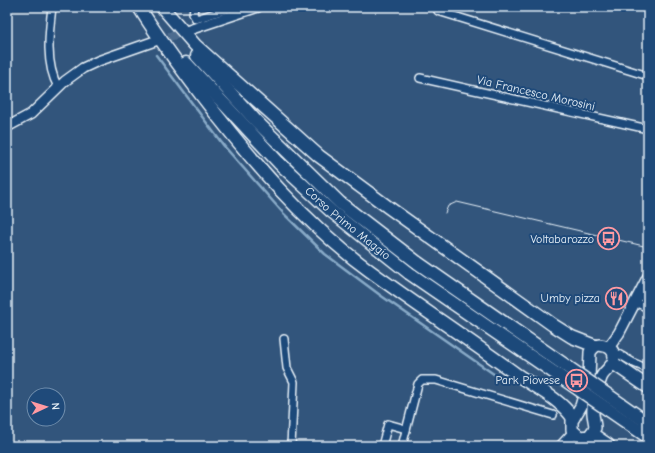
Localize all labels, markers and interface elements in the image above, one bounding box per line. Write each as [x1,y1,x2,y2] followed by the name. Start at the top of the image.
[476,73,596,113] street label: Via Francesco Morosini
[302,184,393,262] street label: Corso Primo Maggio
[596,226,622,252] bus stop icon: Voltabarozzo
[530,232,594,246] place label: Voltabarozzo
[603,285,629,311] restaurant icon: Umby pizza
[541,291,600,305] place label: Umby pizza
[563,367,589,393] bus stop icon: Park Piovese
[496,373,560,387] place label: Park Piovese
[26,387,66,427] north arrow
[49,402,62,410] text: N

